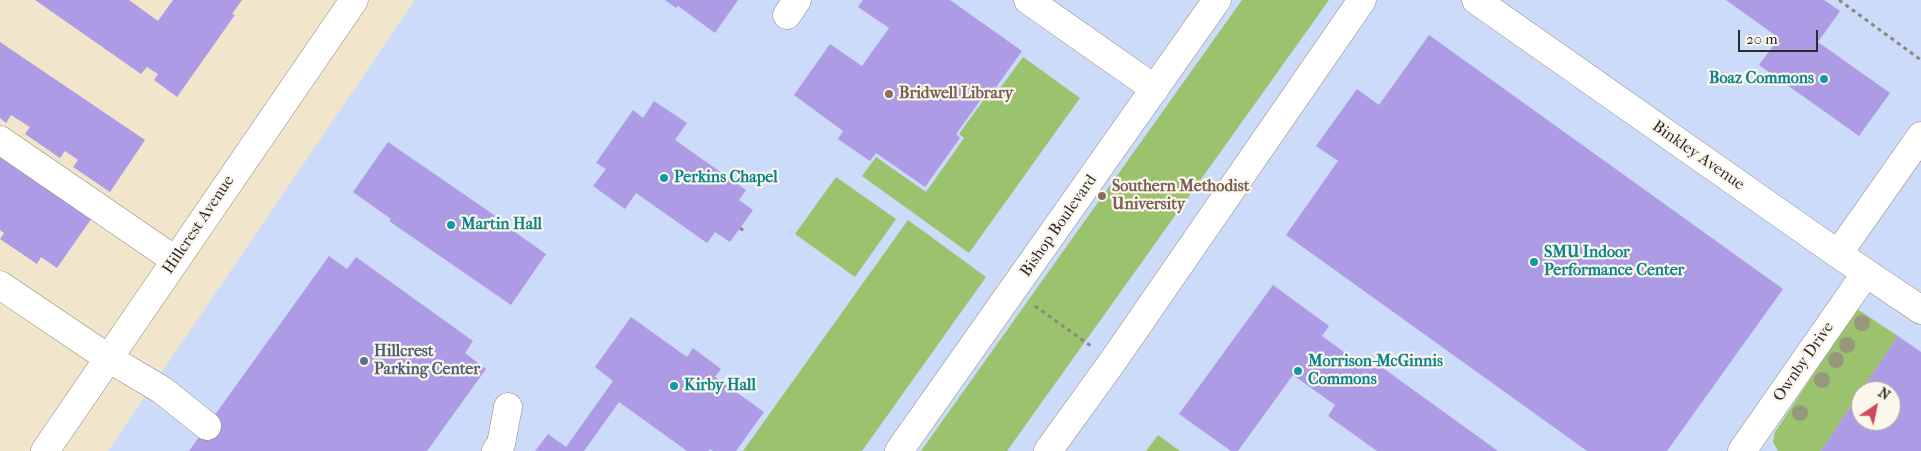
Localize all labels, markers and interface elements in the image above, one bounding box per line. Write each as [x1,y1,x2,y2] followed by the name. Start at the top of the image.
[1741,20,1821,52] scale bar
[1746,30,1778,48] text: 20 m
[1709,69,1814,89] place label: Boaz Commons
[1818,73,1830,85] marker: Boaz Commons
[899,84,1013,104] place label: Bridwell Library
[883,88,895,100] marker: Bridwell Library
[1648,117,1748,195] street label: Binkley Avenue
[674,168,778,188] place label: Perkins Chapel
[1017,171,1101,281] street label: Bishop Boulevard
[159,172,239,278] street label: Hillcrest Avenue
[658,172,670,184] marker: Perkins Chapel
[1112,177,1249,215] place label: Southern Methodist University
[1096,190,1108,202] marker: Southern Methodist University
[461,215,542,235] place label: Martin Hall
[445,219,457,231] marker: Martin Hall
[1544,243,1684,281] place label: SMU Indoor Performance Center
[1528,256,1540,268] marker: SMU Indoor Performance Center
[1770,318,1838,406] street label: Ownby Drive
[374,342,480,380] place label: Hillcrest Parking Center
[1308,352,1443,390] place label: Morrison-McGinnis Commons
[358,355,370,367] marker: Hillcrest Parking Center
[1292,365,1304,377] marker: Morrison-McGinnis Commons
[684,376,756,396] place label: Kirby Hall
[668,380,680,392] marker: Kirby Hall
[1851,381,1901,431] north arrow
[1875,384,1893,404] text: N

